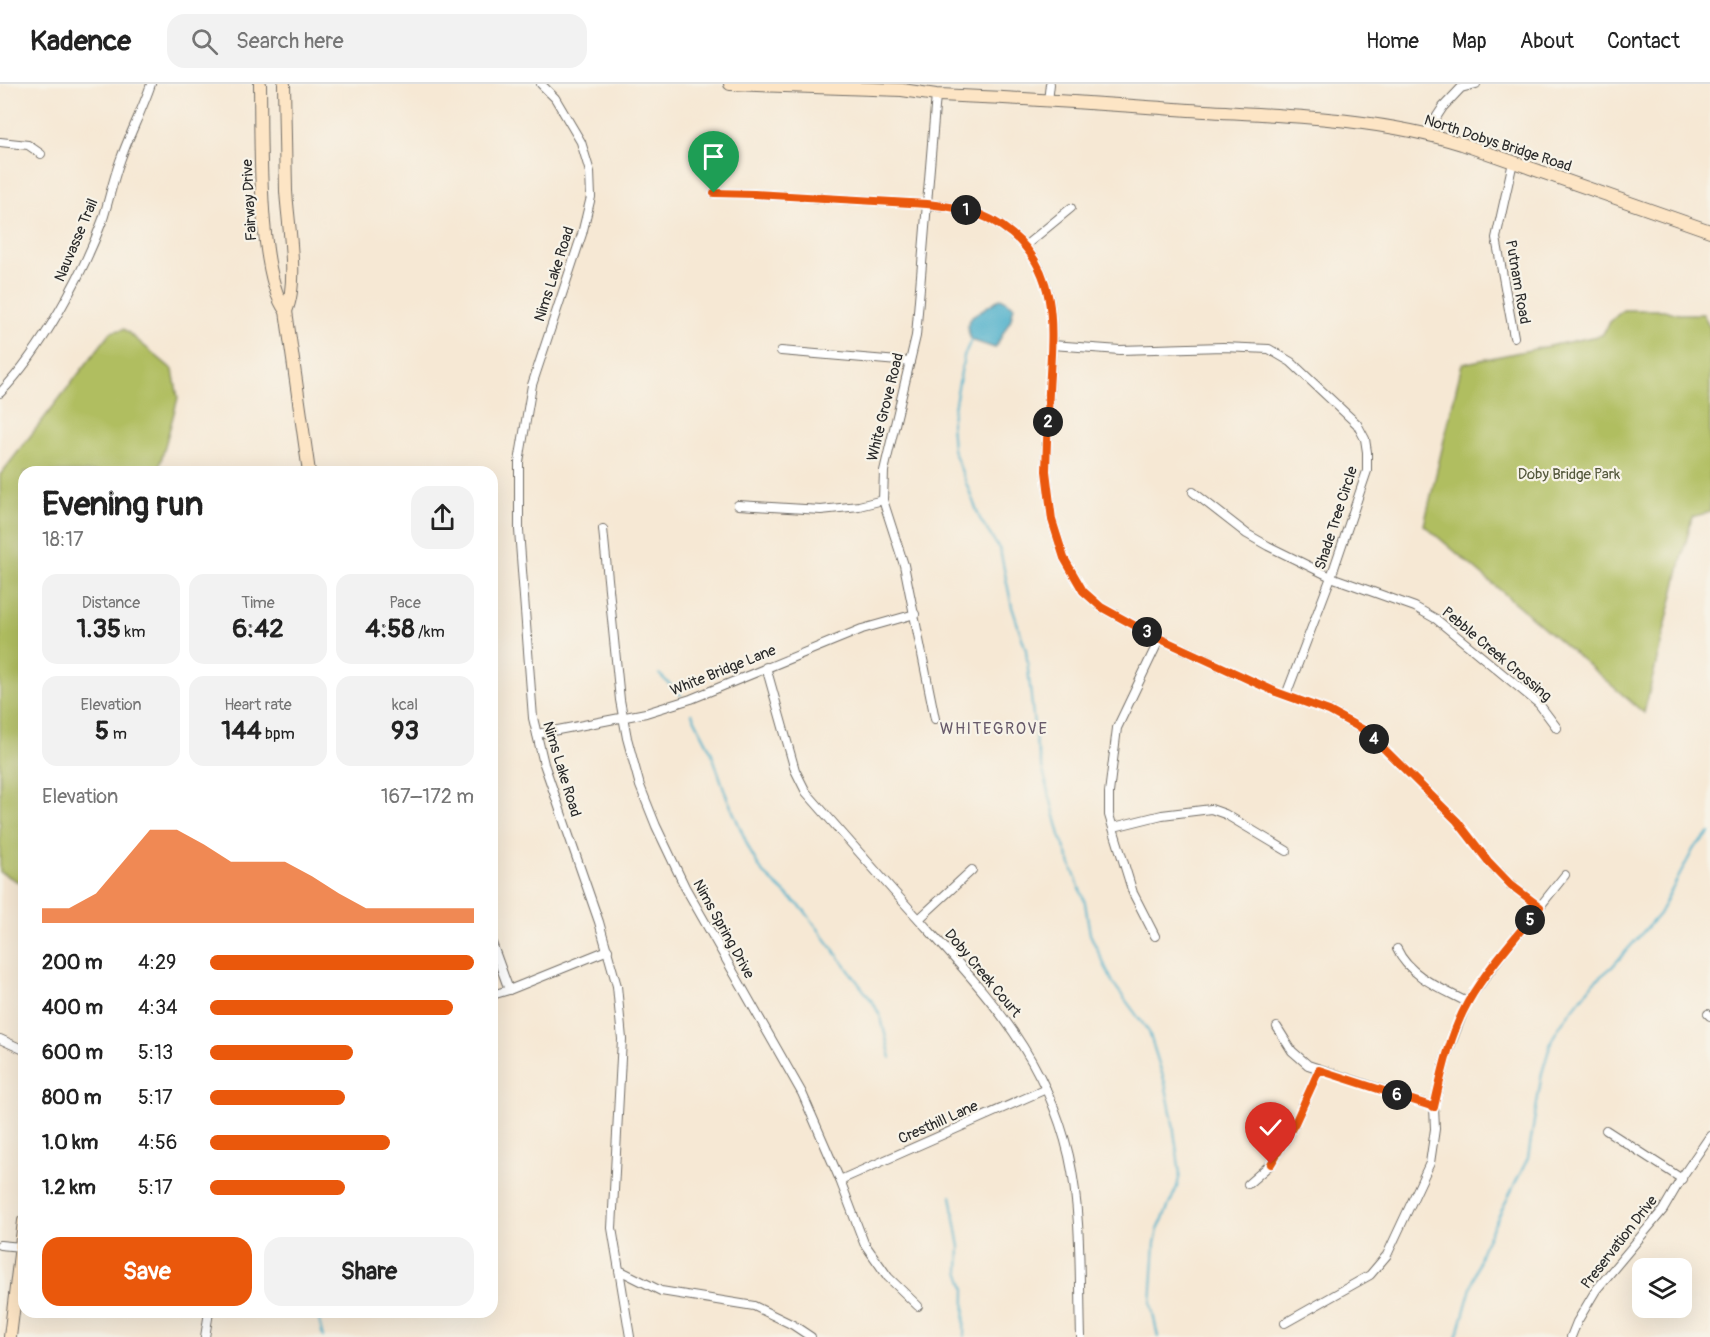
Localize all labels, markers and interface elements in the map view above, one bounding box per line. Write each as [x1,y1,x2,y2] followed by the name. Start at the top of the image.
[167,14,587,68] search box
[30,24,131,59] text: Kadence
[188,25,221,58] icon: search
[236,27,343,55] text: Search here
[1366,28,1419,55] text: Home
[1452,28,1487,55] text: Map
[1520,28,1574,55] text: About
[1607,28,1680,55] text: Contact
[1422,111,1574,176] street label: North Dobys Bridge Road
[688,131,739,193] pin
[697,140,730,173] icon: arrive
[238,158,261,241] street label: Fairway Drive
[951,195,981,225] pin: 1
[50,196,103,285] street label: Nauvasse Trail
[963,200,969,220] text: 1
[530,224,579,324] street label: Nims Lake Road
[1501,239,1534,326] street label: Putnam Road
[863,351,908,463] street label: White Grove Road
[1033,407,1063,437] pin: 2
[1044,412,1052,432] text: 2
[1311,463,1362,572] street label: Shade Tree Circle
[1518,465,1621,484] park label: Doby Bridge Park
[42,484,203,525] text: Evening run
[411,486,474,549] button: share
[42,527,84,552] text: 18:17
[82,593,140,613] text: Distance
[241,593,275,613] text: Time
[389,593,421,613] text: Pace
[1438,603,1555,706] street label: Pebble Creek Crossing
[77,613,121,645] text: 1.35
[232,613,284,645] text: 6:42
[365,613,415,645] text: 4:58
[1132,617,1162,647] pin: 3
[121,622,145,642] text: km
[415,622,445,642] text: /km
[1143,622,1151,642] text: 3
[668,640,779,700] street label: White Bridge Lane
[81,695,141,715] text: Elevation
[224,695,292,715] text: Heart rate
[392,695,418,715] text: kcal
[95,715,109,747] text: 5
[221,715,262,747] text: 144
[391,715,419,747] text: 93
[538,719,585,819] street label: Nims Lake Road
[940,719,1048,739] district label: WHITEGROVE
[109,724,127,744] text: m
[262,724,295,744] text: bpm
[1359,724,1389,754] pin: 4
[1369,729,1379,749] text: 4
[42,784,118,809] text: Elevation
[381,784,474,809] text: 167–172 m
[688,876,759,983] street label: Nims Spring Drive
[1515,905,1545,935] pin: 5
[1526,910,1534,930] text: 5
[940,925,1026,1022] street label: Doby Creek Court
[42,950,103,975] text: 200 m
[138,950,176,975] text: 4:29
[42,995,103,1020] text: 400 m
[138,995,178,1020] text: 4:34
[42,1040,103,1065] text: 600 m
[138,1040,173,1065] text: 5:13
[1382,1080,1412,1110] pin: 6
[42,1085,102,1110] text: 800 m
[138,1085,173,1110] text: 5:17
[1392,1085,1402,1105] text: 6
[895,1096,982,1149] street label: Cresthill Lane
[1245,1102,1296,1164] pin
[1254,1111,1287,1144] icon: check
[42,1130,98,1155] text: 1.0 km
[138,1130,177,1155] text: 4:56
[42,1175,96,1200] text: 1.2 km
[138,1175,173,1200] text: 5:17
[1577,1191,1662,1293] street label: Preservation Drive
[42,1237,252,1306] button: Save
[264,1237,474,1306] button: Share
[1632,1258,1692,1318] map controls
[1632,1258,1692,1318] button: layers

